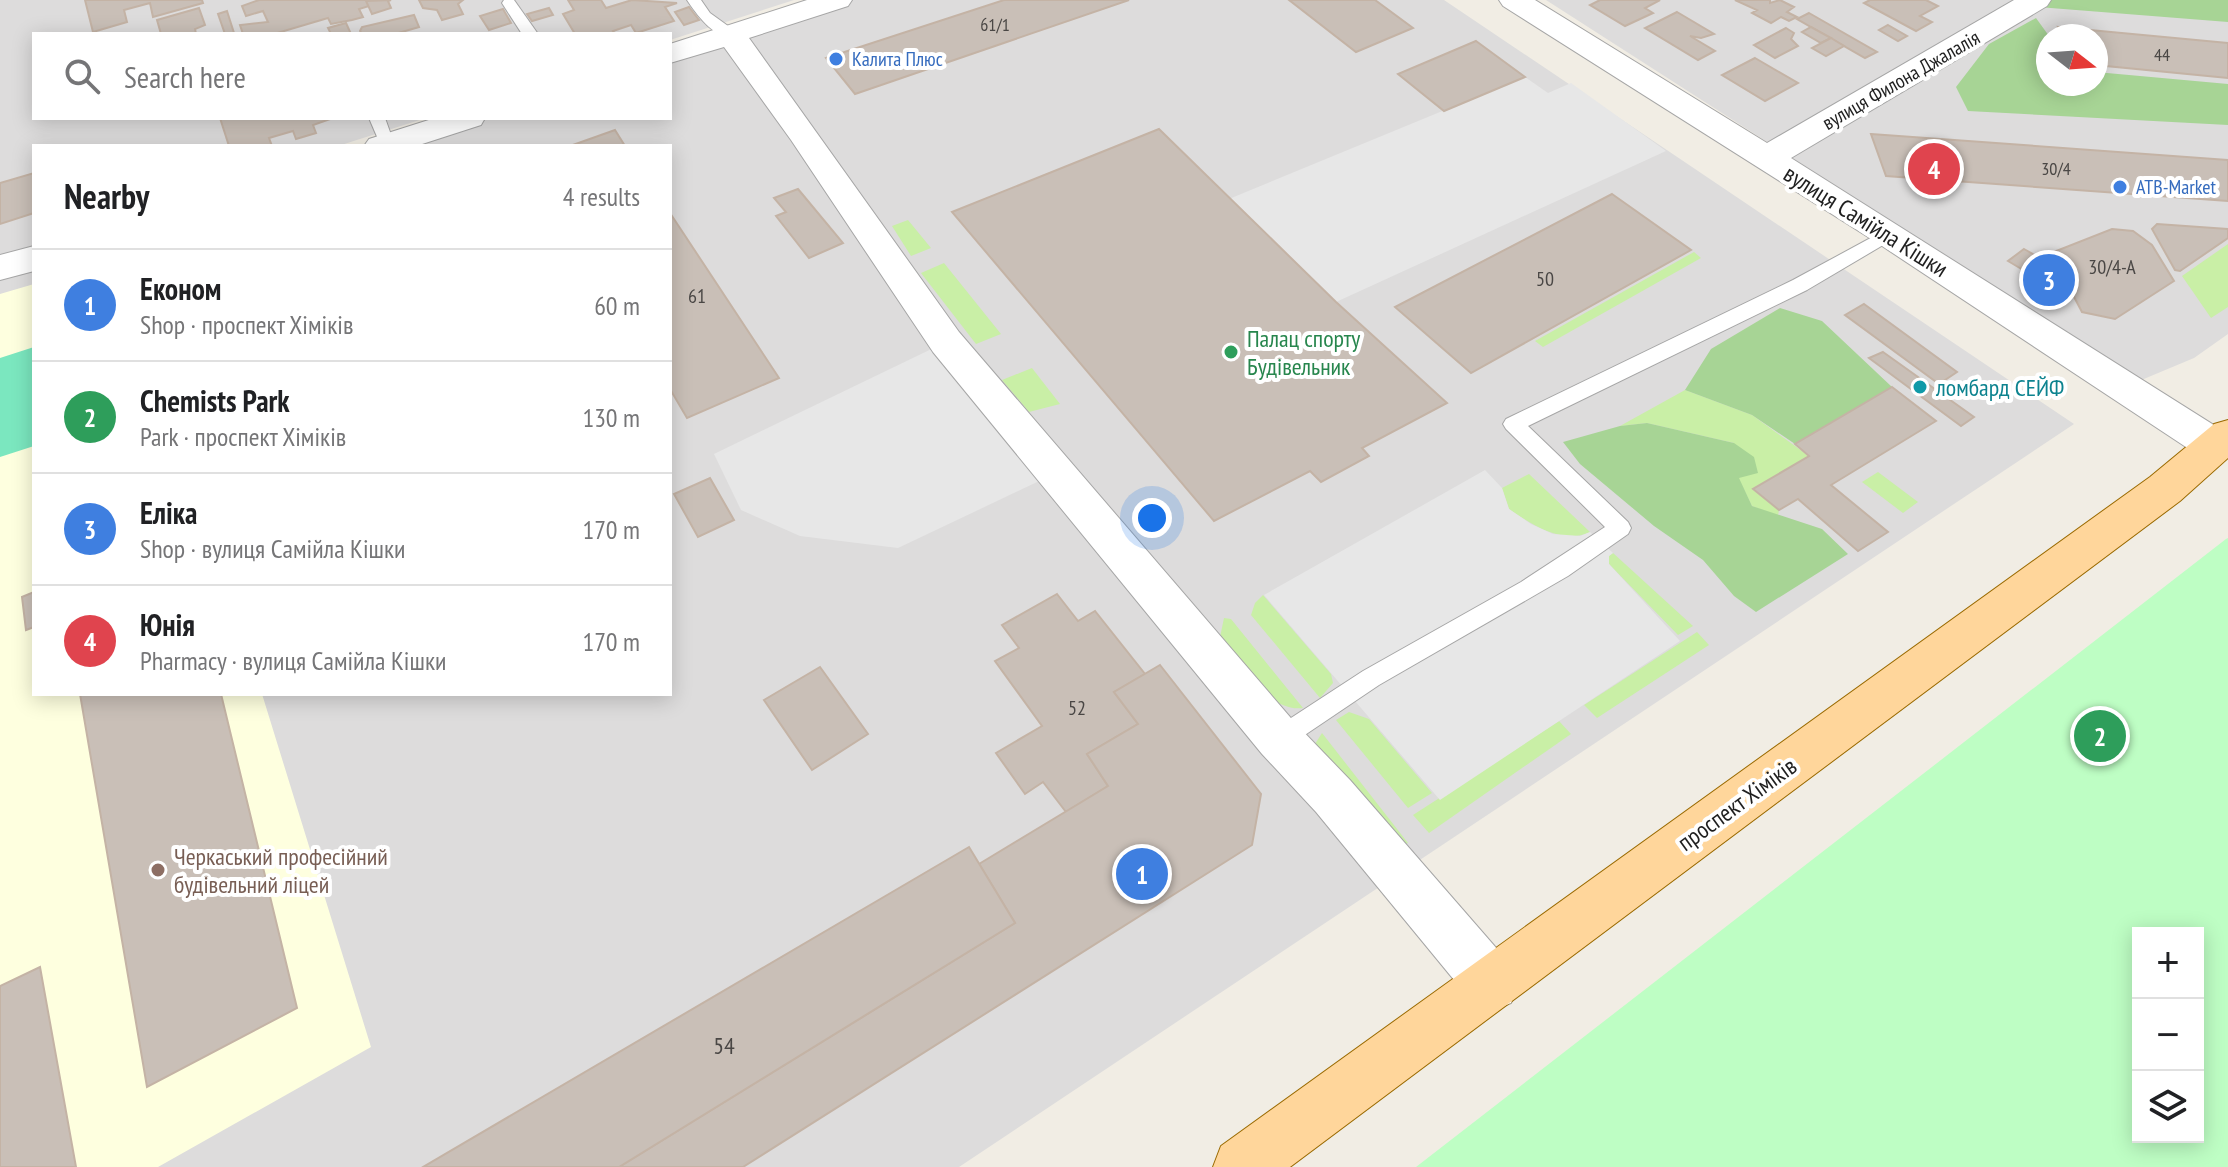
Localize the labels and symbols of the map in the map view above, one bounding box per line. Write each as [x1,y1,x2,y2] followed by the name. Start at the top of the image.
[980,13,1010,36] house number: 61/1
[1818,24,1984,136] street label: вулиця Филона Джалалія
[2036,24,2108,96] north arrow
[2154,43,2170,66] house number: 44
[852,46,943,72] place label: Калита Плюс
[827,50,845,68] marker: Калита Плюс
[1908,139,1960,199] pin: 4
[2041,157,2071,180] house number: 30/4
[1778,158,1954,284] street label: вулиця Самійла Кішки
[2136,174,2217,200] place label: ATB-Market
[2111,178,2129,196] marker: ATB-Market
[2023,250,2075,310] pin: 3
[2088,254,2136,280] house number: 30/4-А
[1536,266,1554,292] house number: 50
[688,283,706,309] house number: 61
[1247,323,1360,382] place label: Палац спорту Будівельник
[1222,343,1240,361] marker: Палац спорту Будівельник
[1935,372,2064,403] place label: ломбард СЕЙФ
[1911,378,1929,396] marker: ломбард СЕЙФ
[1132,498,1172,538] your location
[1068,695,1086,721] house number: 52
[2074,706,2126,766] pin: 2
[1671,750,1803,858] street label: проспект Хіміків
[174,841,388,900] place label: Черкаський професійний будівельний ліцей
[1116,844,1168,904] pin: 1
[149,861,167,879] marker: Черкаський професійний будівельний ліцей
[713,1030,735,1061] house number: 54

